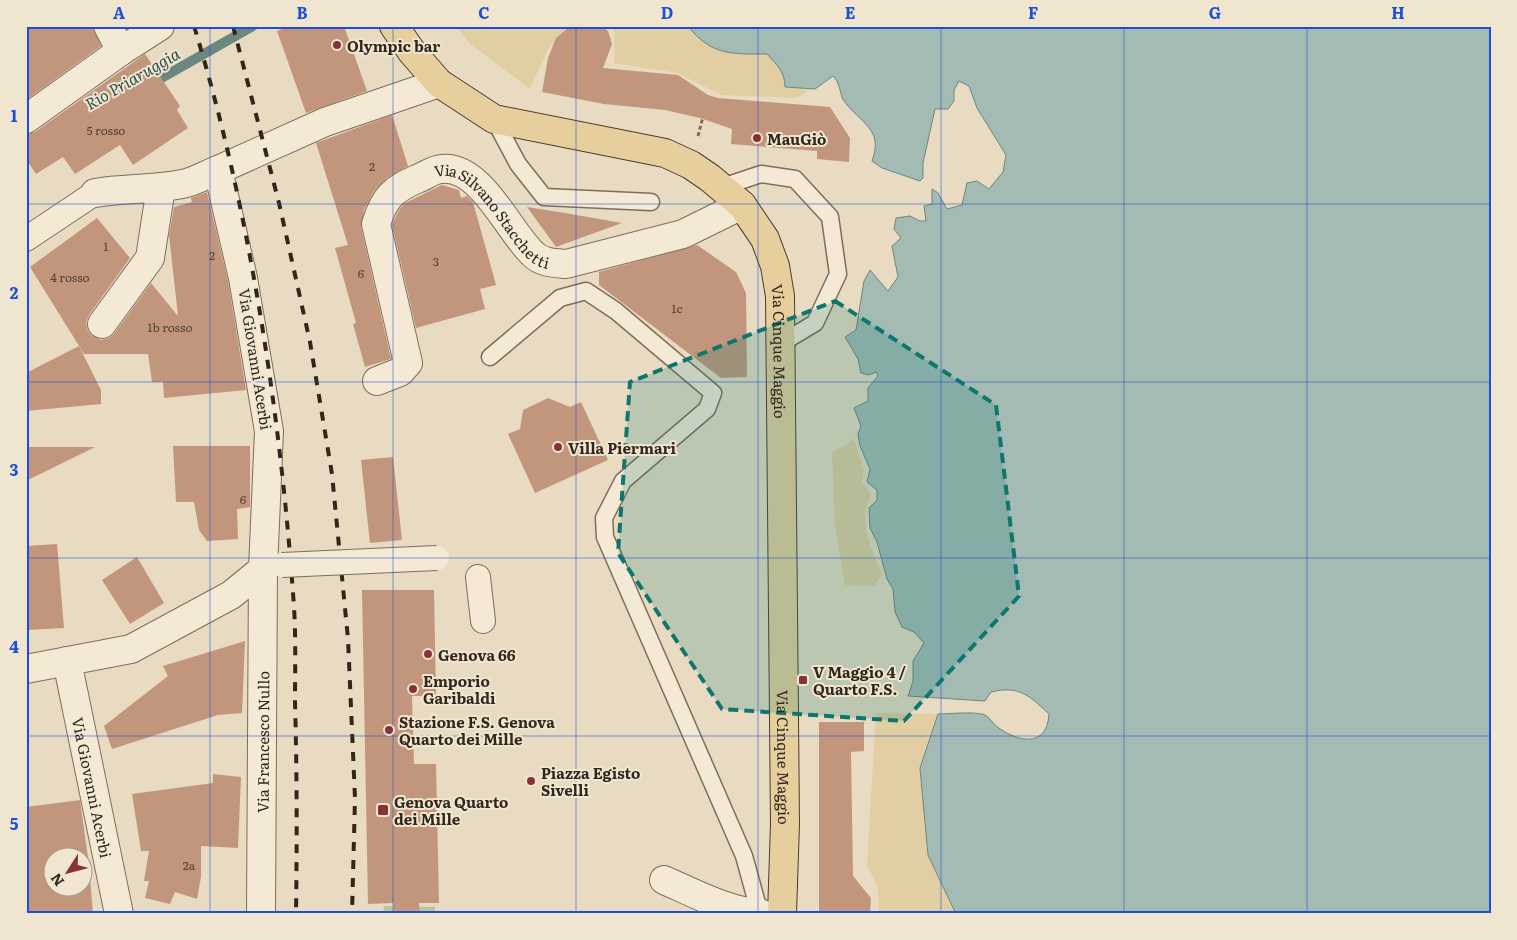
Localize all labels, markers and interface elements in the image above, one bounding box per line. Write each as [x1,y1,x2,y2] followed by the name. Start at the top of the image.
[113,0,125,24] text: A
[296,0,308,24] text: B
[478,0,490,24] text: C
[661,0,673,24] text: D
[845,0,856,24] text: E
[1028,0,1038,24] text: F
[1209,0,1221,24] text: G
[1391,0,1405,24] text: H
[347,34,440,57] place label: Olympic bar
[331,39,343,51] marker: Olympic bar
[80,41,185,115] water label: Rio Priaruggia
[11,103,18,127] text: 1
[87,121,125,139] house number: 5 rosso
[767,127,826,150] place label: MauGiò
[751,132,763,144] marker: MauGiò
[369,157,375,175] house number: 2
[432,157,552,273] street label: Via Silvano Stacchetti
[104,237,109,255] house number: 1
[209,246,215,264] house number: 2
[433,252,439,270] house number: 3
[358,264,365,282] house number: 6
[50,268,90,286] house number: 4 rosso
[10,280,19,304] text: 2
[767,282,793,419] street label: Via Cinque Maggio
[233,287,279,431] street label: Via Giovanni Acerbi
[672,299,682,317] house number: 1c
[148,318,192,336] house number: 1b rosso
[568,436,677,459] place label: Villa Piermari
[552,441,564,453] marker: Villa Piermari
[10,457,19,481] text: 3
[240,490,247,508] house number: 6
[9,634,19,658] text: 4
[438,643,516,666] place label: Genova 66
[422,648,434,660] marker: Genova 66
[813,660,906,700] place label: V Maggio 4 / Quarto F.S.
[423,669,496,709] place label: Emporio Garibaldi
[250,671,274,813] street label: Via Francesco Nullo
[797,674,809,686] marker: V Maggio 4 / Quarto F.S.
[407,683,419,695] marker: Emporio Garibaldi
[772,690,797,825] street label: Via Cinque Maggio
[399,710,555,750] place label: Stazione F.S. Genova Quarto dei Mille
[67,715,119,860] street label: Via Giovanni Acerbi
[383,724,395,736] marker: Stazione F.S. Genova Quarto dei Mille
[541,761,640,801] place label: Piazza Egisto Sivelli
[525,775,537,787] marker: Piazza Egisto Sivelli
[394,790,508,830] place label: Genova Quarto dei Mille
[376,803,390,817] marker: Genova Quarto dei Mille
[10,811,19,835] text: 5
[42,848,92,898] north arrow
[183,856,196,874] house number: 2a
[45,869,68,891] text: N

